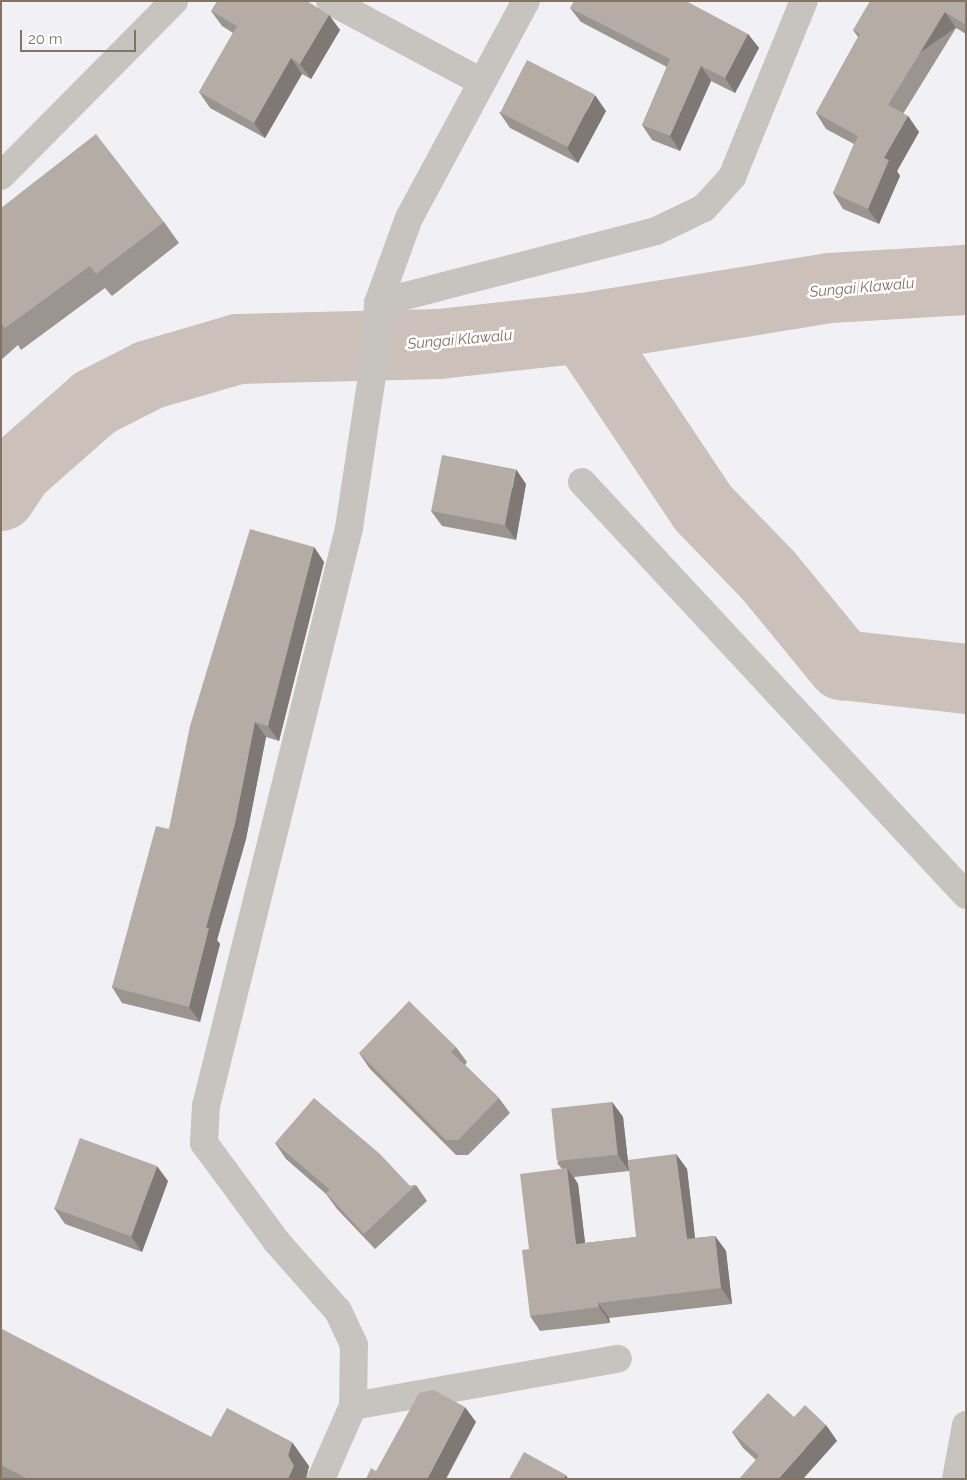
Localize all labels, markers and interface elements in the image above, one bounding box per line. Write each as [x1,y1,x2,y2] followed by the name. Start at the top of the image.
[22,20,139,52] scale bar
[28,30,63,48] text: 20 m
[809,274,915,302] water label: Sungai Klawalu
[407,326,513,354] water label: Sungai Klawalu

